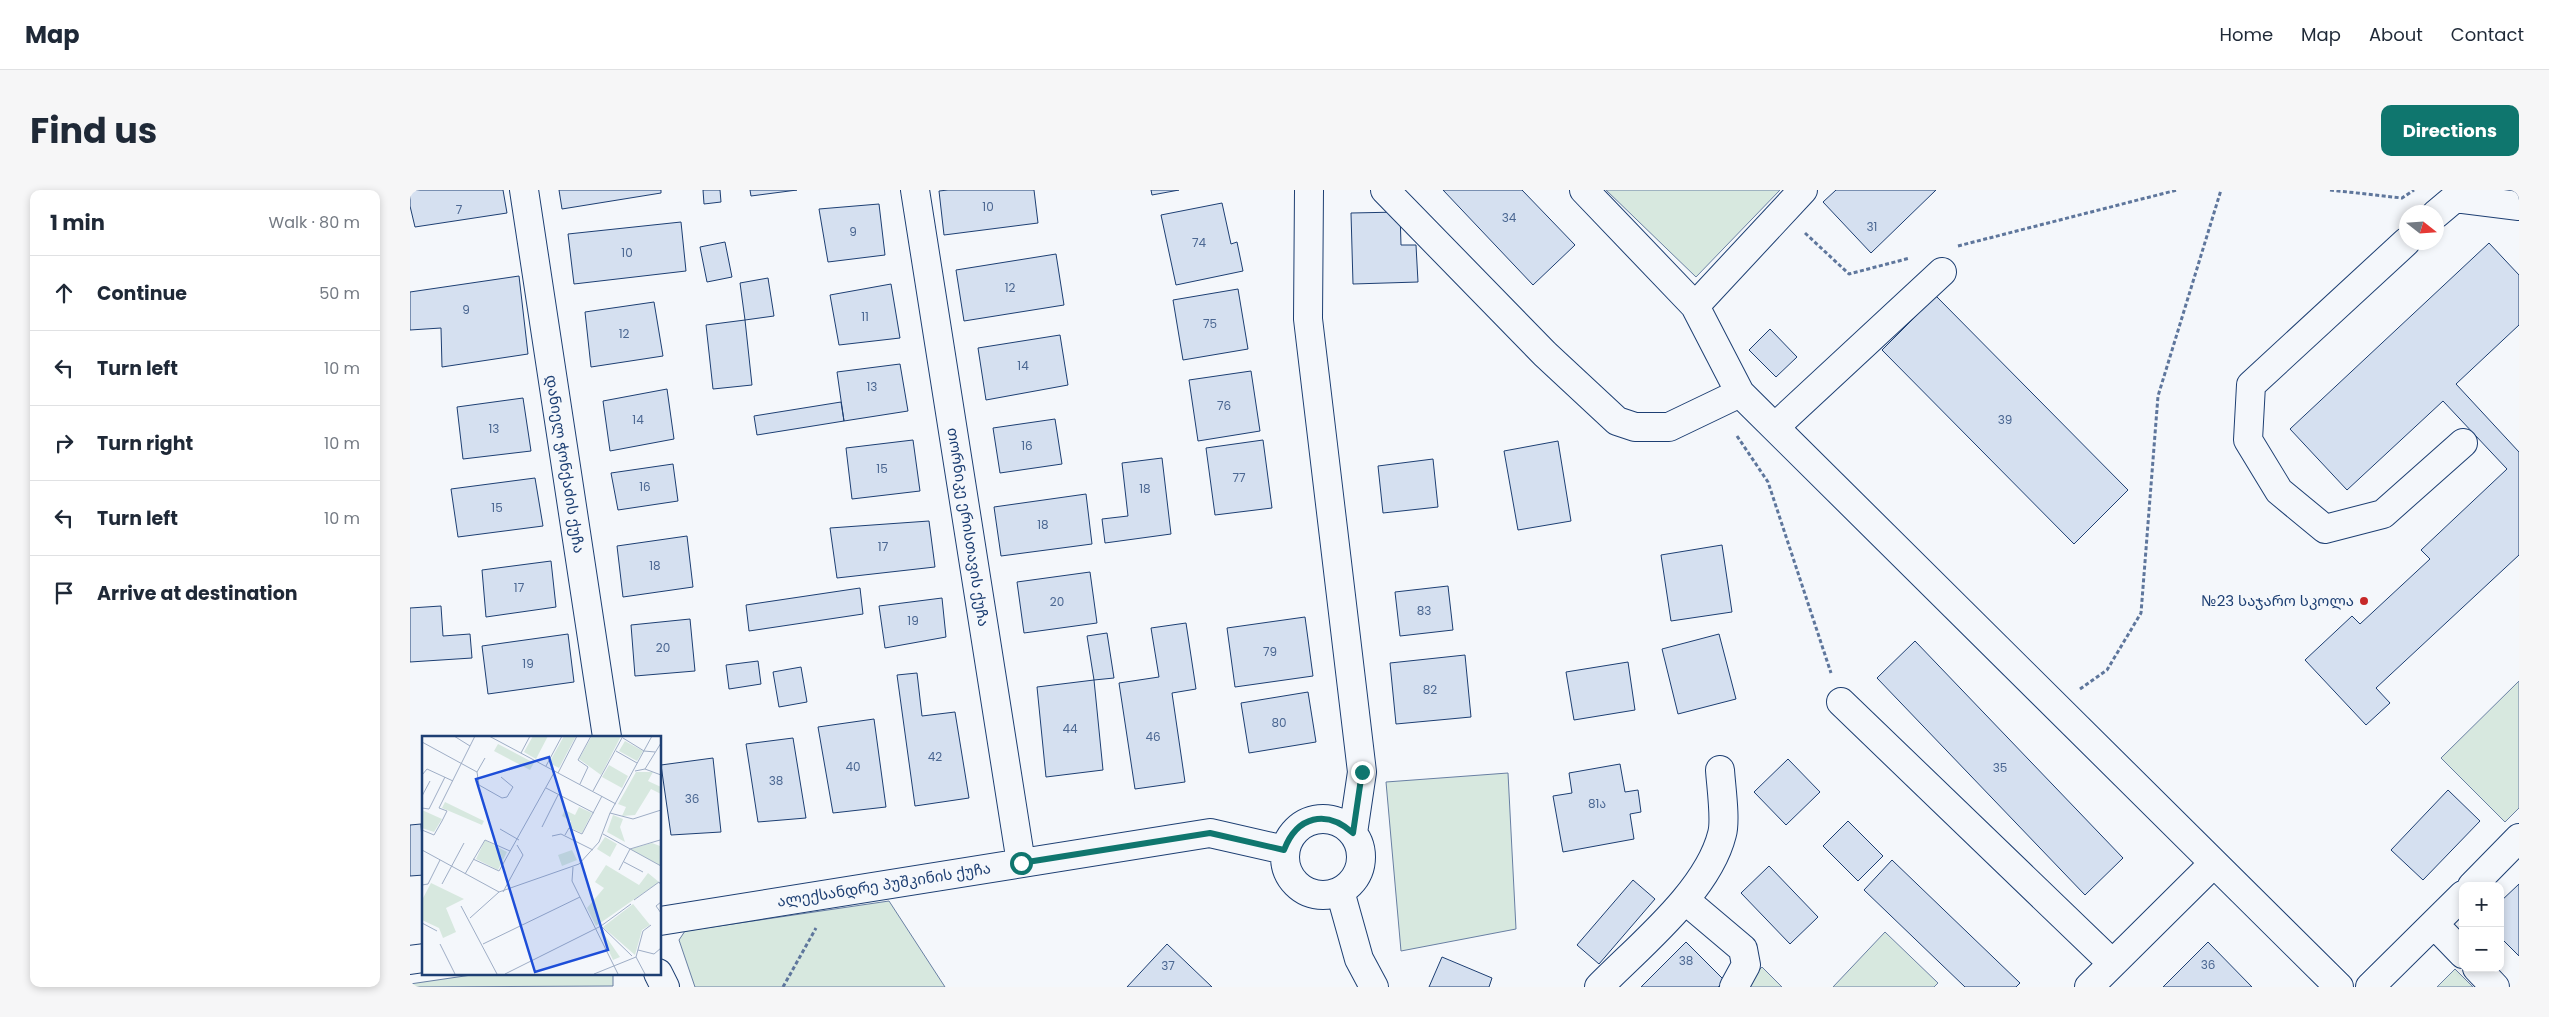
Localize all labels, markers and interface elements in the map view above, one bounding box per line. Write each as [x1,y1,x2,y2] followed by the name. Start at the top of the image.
[25,18,80,51] text: Map
[2219,22,2273,47] text: Home
[2301,22,2341,47] text: Map
[2369,22,2423,47] text: About
[2451,22,2524,47] text: Contact
[2381,105,2519,156] button: Directions
[30,106,157,155] text: Find us
[982,198,994,215] house number: 10
[456,201,463,218] house number: 7
[2399,205,2444,250] north arrow
[50,208,105,237] text: 1 min
[1502,209,1517,226] house number: 34
[269,211,360,234] text: Walk · 80 m
[1867,218,1877,235] house number: 31
[849,223,857,240] house number: 9
[1192,234,1206,251] house number: 74
[621,244,633,261] house number: 10
[50,279,78,307] icon: ahead
[1005,279,1015,296] house number: 12
[97,280,187,307] text: Continue
[319,282,360,305] text: 50 m
[462,301,470,318] house number: 9
[861,308,869,325] house number: 11
[1203,315,1217,332] house number: 75
[619,325,629,342] house number: 12
[50,354,78,382] icon: left
[97,355,178,382] text: Turn left
[324,357,360,380] text: 10 m
[1017,357,1029,374] house number: 14
[541,373,590,555] street label: დანიელ ჭონქაძის ქუჩა
[867,378,877,395] house number: 13
[1217,397,1231,414] house number: 76
[632,411,644,428] house number: 14
[1998,411,2012,428] house number: 39
[489,420,499,437] house number: 13
[942,426,995,628] street label: თორნიკე ერისთავის ქუჩა
[50,429,78,457] icon: right
[97,430,193,457] text: Turn right
[324,432,360,455] text: 10 m
[1021,437,1033,454] house number: 16
[876,460,888,477] house number: 15
[1232,469,1246,486] house number: 77
[639,478,651,495] house number: 16
[1139,480,1151,497] house number: 18
[491,499,503,516] house number: 15
[50,504,78,532] icon: left
[97,505,178,532] text: Turn left
[324,507,360,530] text: 10 m
[1037,516,1049,533] house number: 18
[878,538,889,555] house number: 17
[649,557,661,574] house number: 18
[50,579,78,607] icon: arrive
[514,579,525,596] house number: 17
[97,580,298,607] text: Arrive at destination
[2201,590,2354,611] place label: №23 საჯარო სკოლა
[1050,593,1064,610] house number: 20
[2358,595,2370,607] marker: №23 საჯარო სკოლა
[1417,602,1431,619] house number: 83
[907,612,919,629] house number: 19
[656,639,670,656] house number: 20
[1263,643,1277,660] house number: 79
[522,655,534,672] house number: 19
[1423,681,1437,698] house number: 82
[1271,714,1287,731] house number: 80
[1062,720,1078,737] house number: 44
[1145,728,1161,745] house number: 46
[422,736,661,974] inset map
[928,748,942,765] house number: 42
[845,758,861,775] house number: 40
[1993,759,2007,776] house number: 35
[1351,761,1374,784] route end
[769,772,783,789] house number: 38
[685,790,699,807] house number: 36
[1588,795,1606,812] house number: 81ა
[1010,852,1033,875] route start
[776,857,992,912] street label: ალექსანდრე პუშკინის ქუჩა
[2459,882,2504,972] map controls
[2459,882,2504,927] button: +
[2459,927,2504,972] button: −
[1679,952,1693,969] house number: 38
[2201,956,2215,973] house number: 36
[1161,957,1175,974] house number: 37

